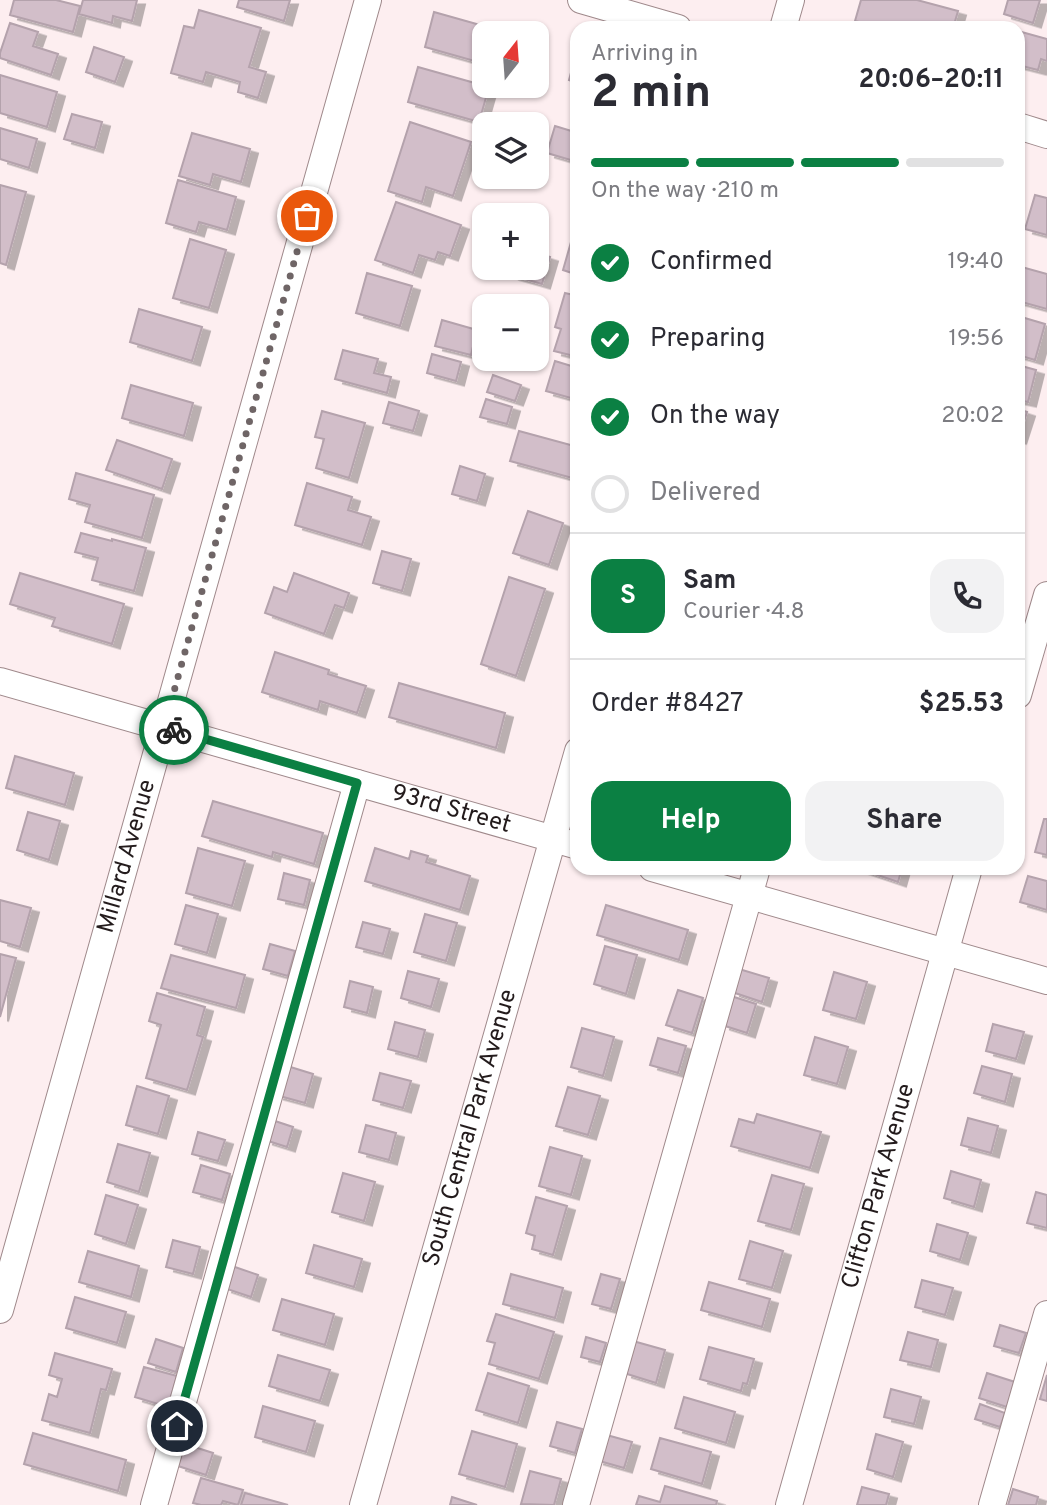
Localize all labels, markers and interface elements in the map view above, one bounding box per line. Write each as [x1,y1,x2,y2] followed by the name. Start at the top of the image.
[472,21,550,98] north arrow
[472,21,549,371] map controls
[591,40,698,69] text: Arriving in
[858,64,1004,97] text: 20:06–20:11
[591,65,711,124] text: 2 min
[472,112,549,189] button: layers
[591,177,779,206] text: On the way · 210 m
[277,186,337,246] pin
[288,197,326,235] icon: bag
[472,203,549,280] button: +
[591,244,629,282] icon: check
[650,246,773,279] text: Confirmed
[947,248,1004,277] text: 19:40
[472,294,549,371] button: −
[591,321,629,359] icon: check
[650,323,765,356] text: Preparing
[949,325,1004,354] text: 19:56
[591,398,629,436] icon: check
[650,400,780,433] text: On the way
[941,402,1004,431] text: 20:02
[650,477,761,510] text: Delivered
[930,559,1004,633] button: phone
[683,565,736,598] text: Sam
[620,580,636,613] text: S
[683,598,804,627] text: Courier · 4.8
[591,688,744,721] text: Order #8427
[919,688,1004,721] text: $25.53
[139,695,209,765] courier
[155,711,193,749] icon: bike
[92,776,163,937] street label: Millard Avenue
[388,778,514,841] street label: 93rd Street
[591,781,791,861] button: Help
[805,781,1004,861] button: Share
[417,986,524,1270] street label: South Central Park Avenue
[836,1080,922,1293] street label: Clifton Park Avenue
[147,1396,207,1456] pin
[158,1407,196,1445] icon: home

